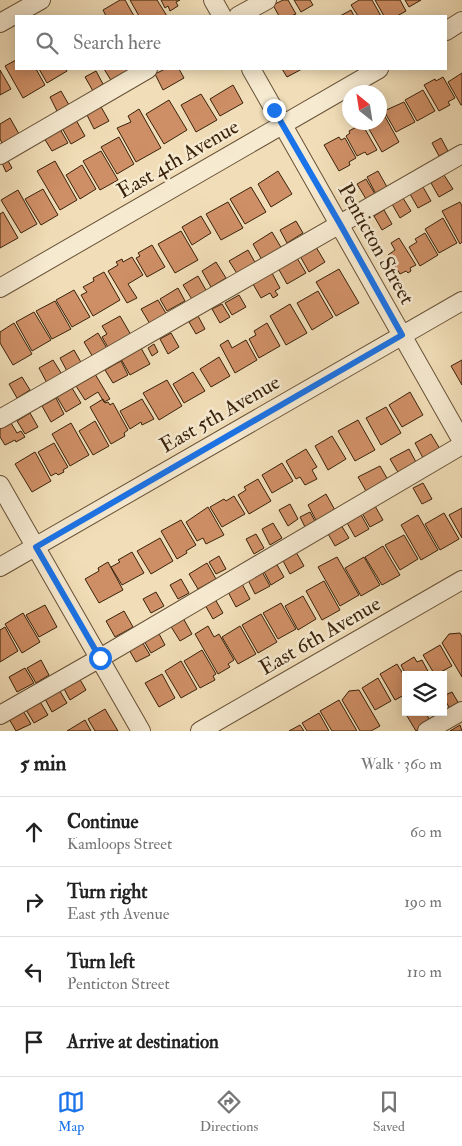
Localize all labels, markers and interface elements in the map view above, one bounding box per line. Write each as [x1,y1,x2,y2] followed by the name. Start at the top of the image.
[15,15,447,70] search box
[33,29,61,57] icon: search
[73,31,161,55] text: Search here
[342,85,387,130] north arrow
[263,99,286,122] route end
[112,113,244,205] street label: East 4th Avenue
[332,179,421,310] street label: Penticton Street
[155,369,285,459] street label: East 5th Avenue
[254,590,386,682] street label: East 6th Avenue
[89,647,112,670] route start
[402,671,447,716] map controls
[402,671,447,716] button: layers
[20,750,66,777] text: 5 min
[361,754,442,774] text: Walk · 360 m
[67,810,138,834] text: Continue
[20,818,48,846] icon: ahead
[410,822,442,842] text: 60 m
[67,834,172,854] text: Kamloops Street
[67,880,147,904] text: Turn right
[20,888,48,916] icon: right
[404,892,442,912] text: 190 m
[67,904,169,924] text: East 5th Avenue
[67,950,135,974] text: Turn left
[20,958,48,986] icon: left
[407,962,442,982] text: 110 m
[67,974,170,994] text: Penticton Street
[20,1028,48,1056] icon: arrive
[67,1030,219,1054] text: Arrive at destination
[57,1088,85,1135] tab: Map
[200,1088,258,1135] tab: Directions
[373,1088,405,1135] tab: Saved

